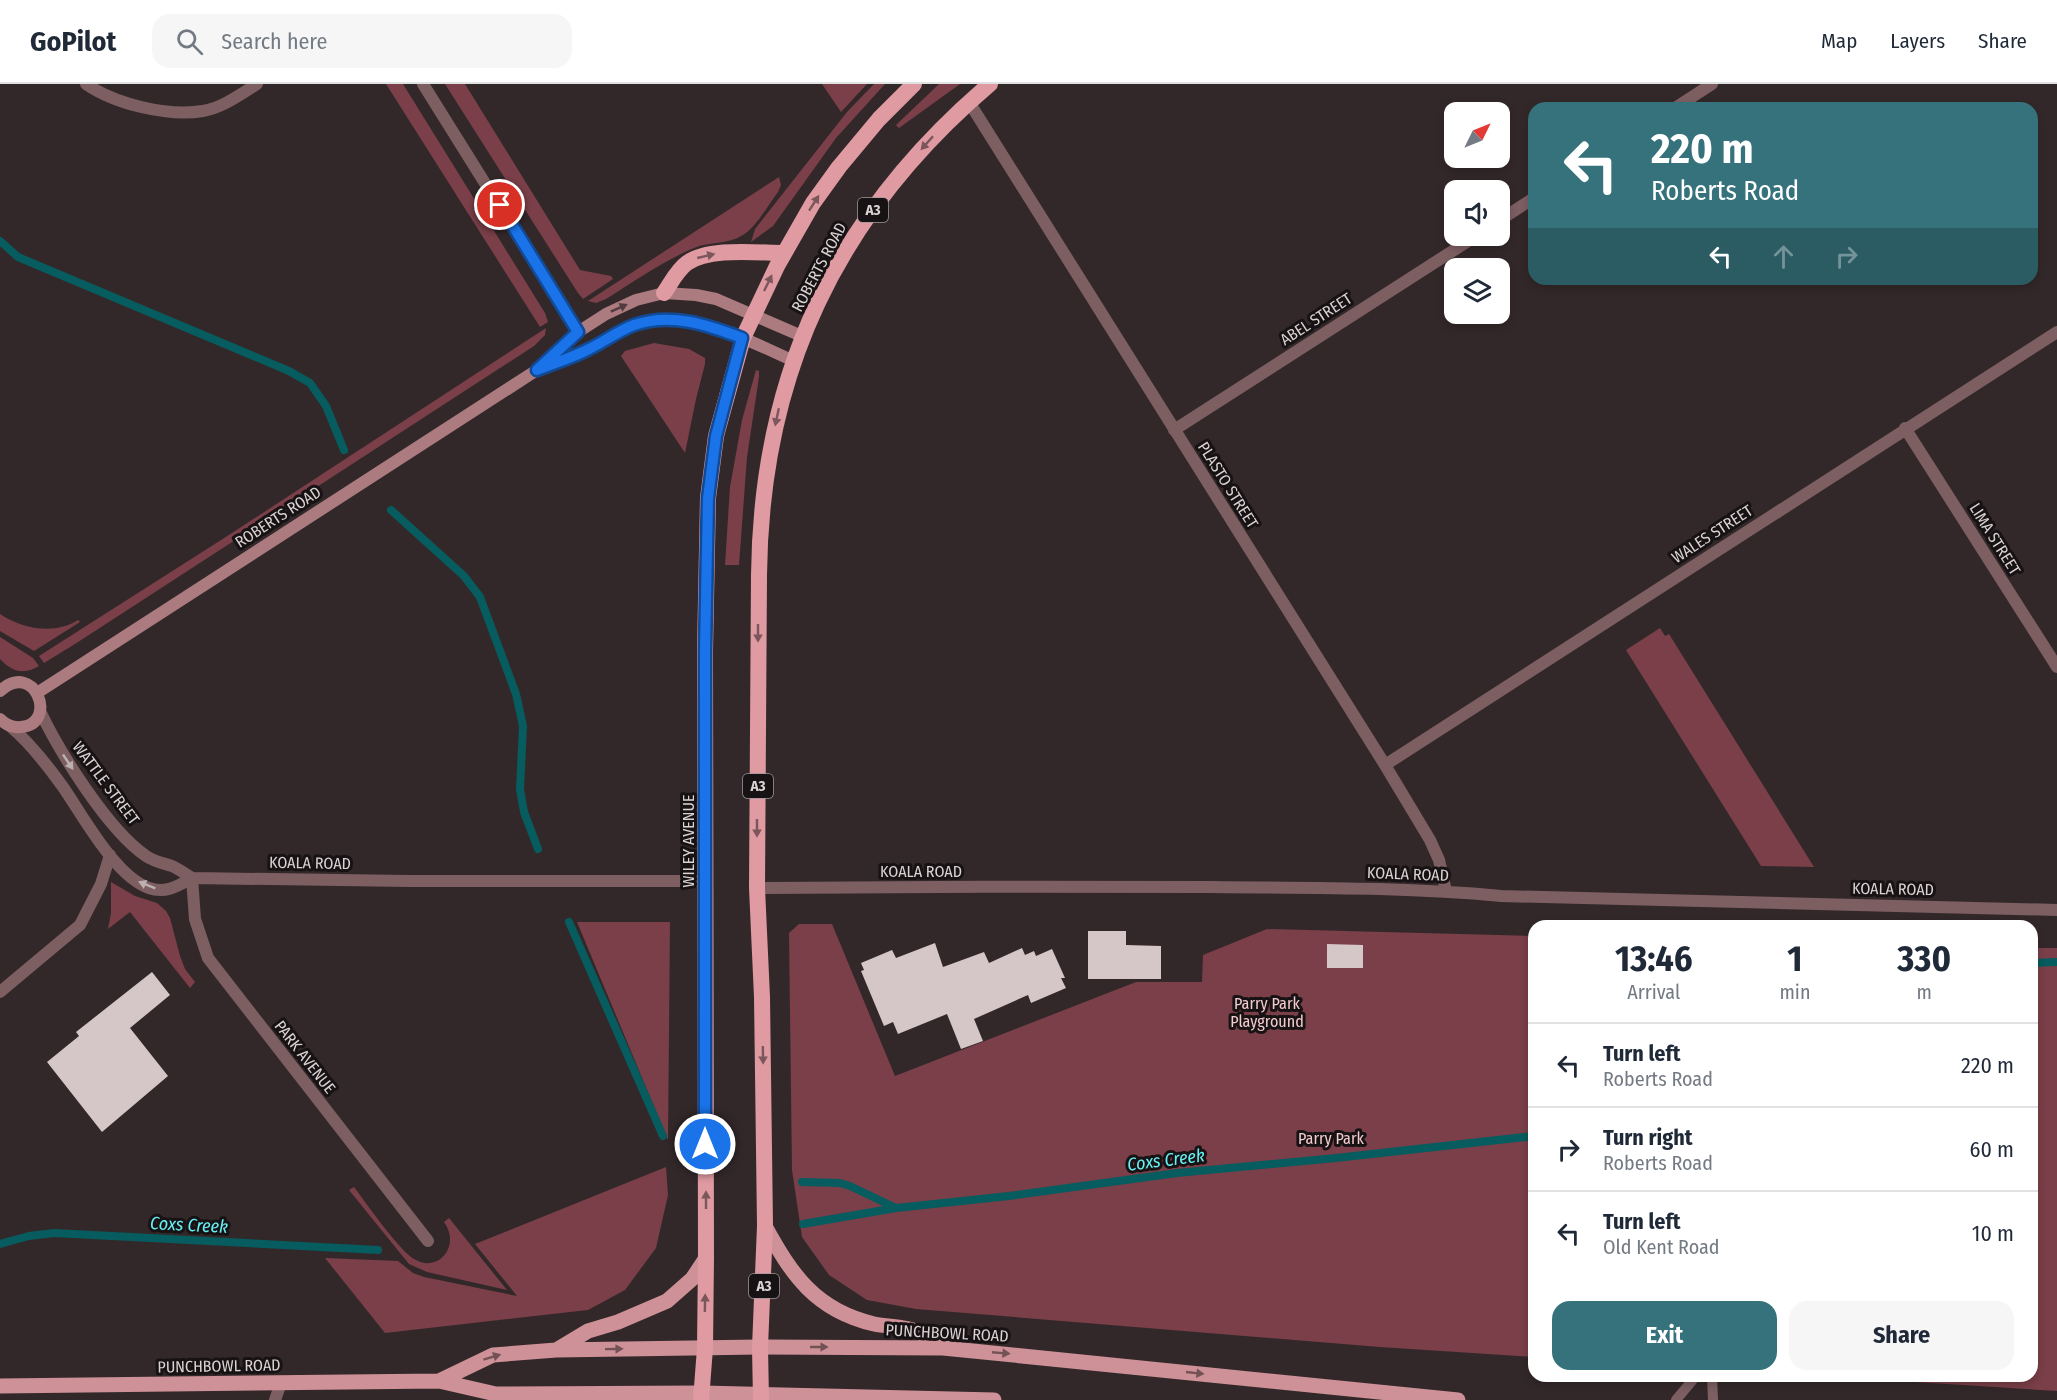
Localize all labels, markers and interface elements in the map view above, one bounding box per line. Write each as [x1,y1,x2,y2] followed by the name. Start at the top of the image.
[152,14,572,68] search box
[30,25,116,58] text: GoPilot
[173,25,206,58] icon: search
[221,28,327,55] text: Search here
[1821,28,1857,54] text: Map
[1890,28,1945,54] text: Layers
[1978,28,2027,54] text: Share
[1444,102,1510,168] north arrow
[1444,102,1510,324] map controls
[1651,124,1754,174] text: 220 m
[1552,126,1630,204] icon: left
[921,135,934,150] one-way arrow
[1651,175,1799,207] text: Roberts Road
[474,179,525,230] pin
[1444,180,1510,246] button: sound
[483,188,516,221] icon: arrive
[808,195,820,211] one-way arrow
[858,198,888,222] road number: A3
[788,219,850,315] street label: ROBERTS ROAD
[1704,240,1737,273] icon: left
[1767,240,1800,273] icon: ahead
[1830,240,1863,273] icon: right
[697,250,715,260] one-way arrow
[1444,258,1510,324] button: layers
[763,274,773,292] one-way arrow
[1277,288,1356,349] street label: ABEL STREET
[610,303,628,313] one-way arrow
[772,407,781,426] one-way arrow
[1194,438,1262,532] street label: PLASTO STREET
[232,482,324,552] street label: ROBERTS ROAD
[1668,500,1757,567] street label: WALES STREET
[1965,500,2025,579] street label: LIMA STREET
[753,624,763,643] one-way arrow
[69,738,144,829] street label: WATTLE STREET
[62,754,73,770] one-way arrow
[743,774,773,798] road number: A3
[679,795,698,887] street label: WILEY AVENUE
[752,819,762,838] one-way arrow
[269,853,351,873] street label: KOALA ROAD
[880,862,962,881] street label: KOALA ROAD
[1367,863,1449,885] street label: KOALA ROAD
[1852,879,1934,899] street label: KOALA ROAD
[137,880,155,890] one-way arrow
[1615,937,1693,981] text: 13:46
[1787,937,1803,981] text: 1
[1897,937,1951,981] text: 330
[1627,980,1680,1004] text: Arrival
[1779,980,1810,1004] text: min
[1917,980,1932,1004] text: m
[1230,994,1304,1031] park label: Parry Park Playground
[271,1017,339,1097] street label: PARK AVENUE
[1603,1040,1681,1067] text: Turn left
[758,1046,768,1065] one-way arrow
[1552,1049,1585,1082] icon: left
[1961,1052,2014,1079] text: 220 m
[1603,1067,1713,1091] text: Roberts Road
[673,1112,737,1176] position arrow
[1603,1124,1692,1151] text: Turn right
[1298,1129,1364,1148] park label: Parry Park
[1552,1133,1585,1166] icon: right
[1970,1136,2014,1163] text: 60 m
[1126,1144,1206,1176] water label: Coxs Creek
[1603,1151,1713,1175] text: Roberts Road
[701,1190,710,1209] one-way arrow
[1603,1208,1681,1235] text: Turn left
[150,1212,229,1238] water label: Coxs Creek
[1552,1217,1585,1250] icon: left
[1972,1220,2014,1247] text: 10 m
[1603,1235,1720,1259] text: Old Kent Road
[749,1274,779,1298] road number: A3
[700,1294,710,1313] one-way arrow
[1552,1301,1777,1370] button: Exit
[1789,1301,2014,1370] button: Share
[885,1320,1009,1346] street label: PUNCHBOWL ROAD
[809,1342,828,1352] one-way arrow
[605,1345,624,1354] one-way arrow
[992,1348,1011,1358] one-way arrow
[483,1352,501,1361] one-way arrow
[157,1355,281,1377] street label: PUNCHBOWL ROAD
[1186,1368,1205,1378] one-way arrow

